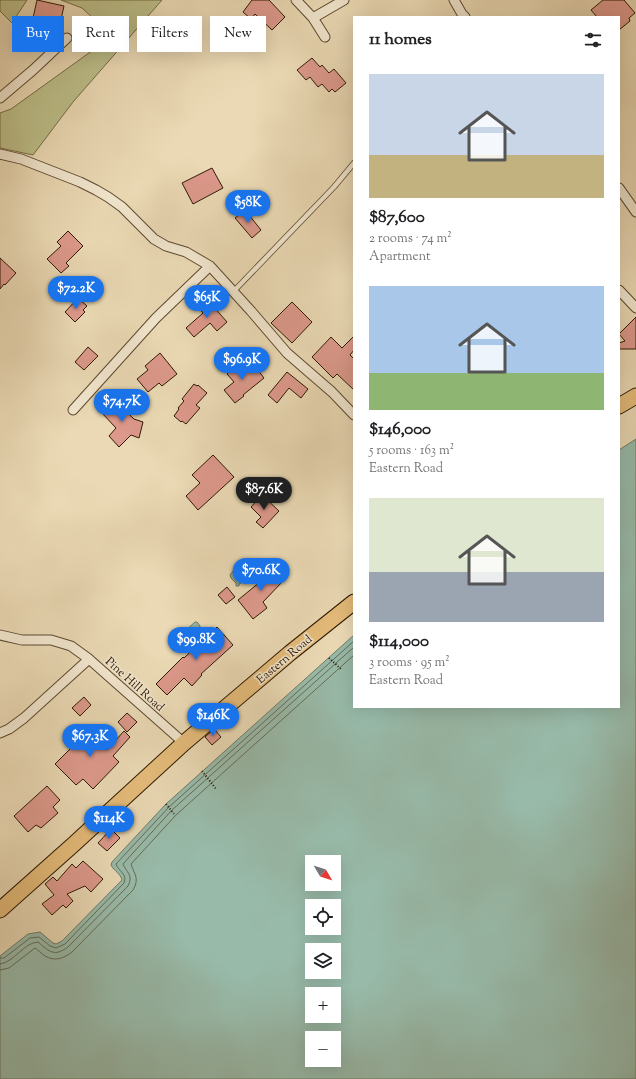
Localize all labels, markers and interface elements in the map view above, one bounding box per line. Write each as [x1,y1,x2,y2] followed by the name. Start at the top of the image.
[12,16,64,52] chip: Buy
[72,16,129,52] chip: Rent
[137,16,202,52] chip: Filters
[210,16,266,52] chip: New
[369,28,432,52] text: 11 homes
[582,29,604,51] icon: filters
[451,100,523,172] icon: home
[224,190,272,224] pin: $58K
[234,194,262,212] text: $58K
[369,206,425,230] text: $87,600
[369,230,452,248] text: 2 rooms · 74 m²
[369,248,430,266] text: Apartment
[43,276,109,310] pin: $72.2K
[57,280,95,298] text: $72.2K
[183,285,231,319] pin: $65K
[193,289,221,307] text: $65K
[451,312,523,384] icon: home
[209,347,275,381] pin: $96.9K
[223,351,261,369] text: $96.9K
[89,389,155,423] pin: $74.7K
[103,393,141,411] text: $74.7K
[369,418,431,442] text: $146,000
[369,442,454,460] text: 5 rooms · 163 m²
[369,460,443,478] text: Eastern Road
[231,477,297,511] pin: $87.6K
[245,481,283,499] text: $87.6K
[451,524,523,596] icon: home
[228,558,294,592] pin: $70.6K
[242,562,280,580] text: $70.6K
[163,627,229,661] pin: $99.8K
[369,630,429,654] text: $114,000
[177,631,215,649] text: $99.8K
[253,631,317,689] street label: Eastern Road
[101,653,168,716] street label: Pine Hill Road
[369,654,450,672] text: 3 rooms · 95 m²
[369,672,443,690] text: Eastern Road
[185,703,241,737] pin: $146K
[196,707,230,725] text: $146K
[57,724,123,758] pin: $67.3K
[71,728,109,746] text: $67.3K
[81,806,137,840] pin: $114K
[93,810,125,828] text: $114K
[305,855,341,891] north arrow
[305,855,341,1067] map controls
[305,899,341,935] button: locate
[305,943,341,979] button: layers
[305,987,341,1023] button: +
[305,1031,341,1067] button: −

